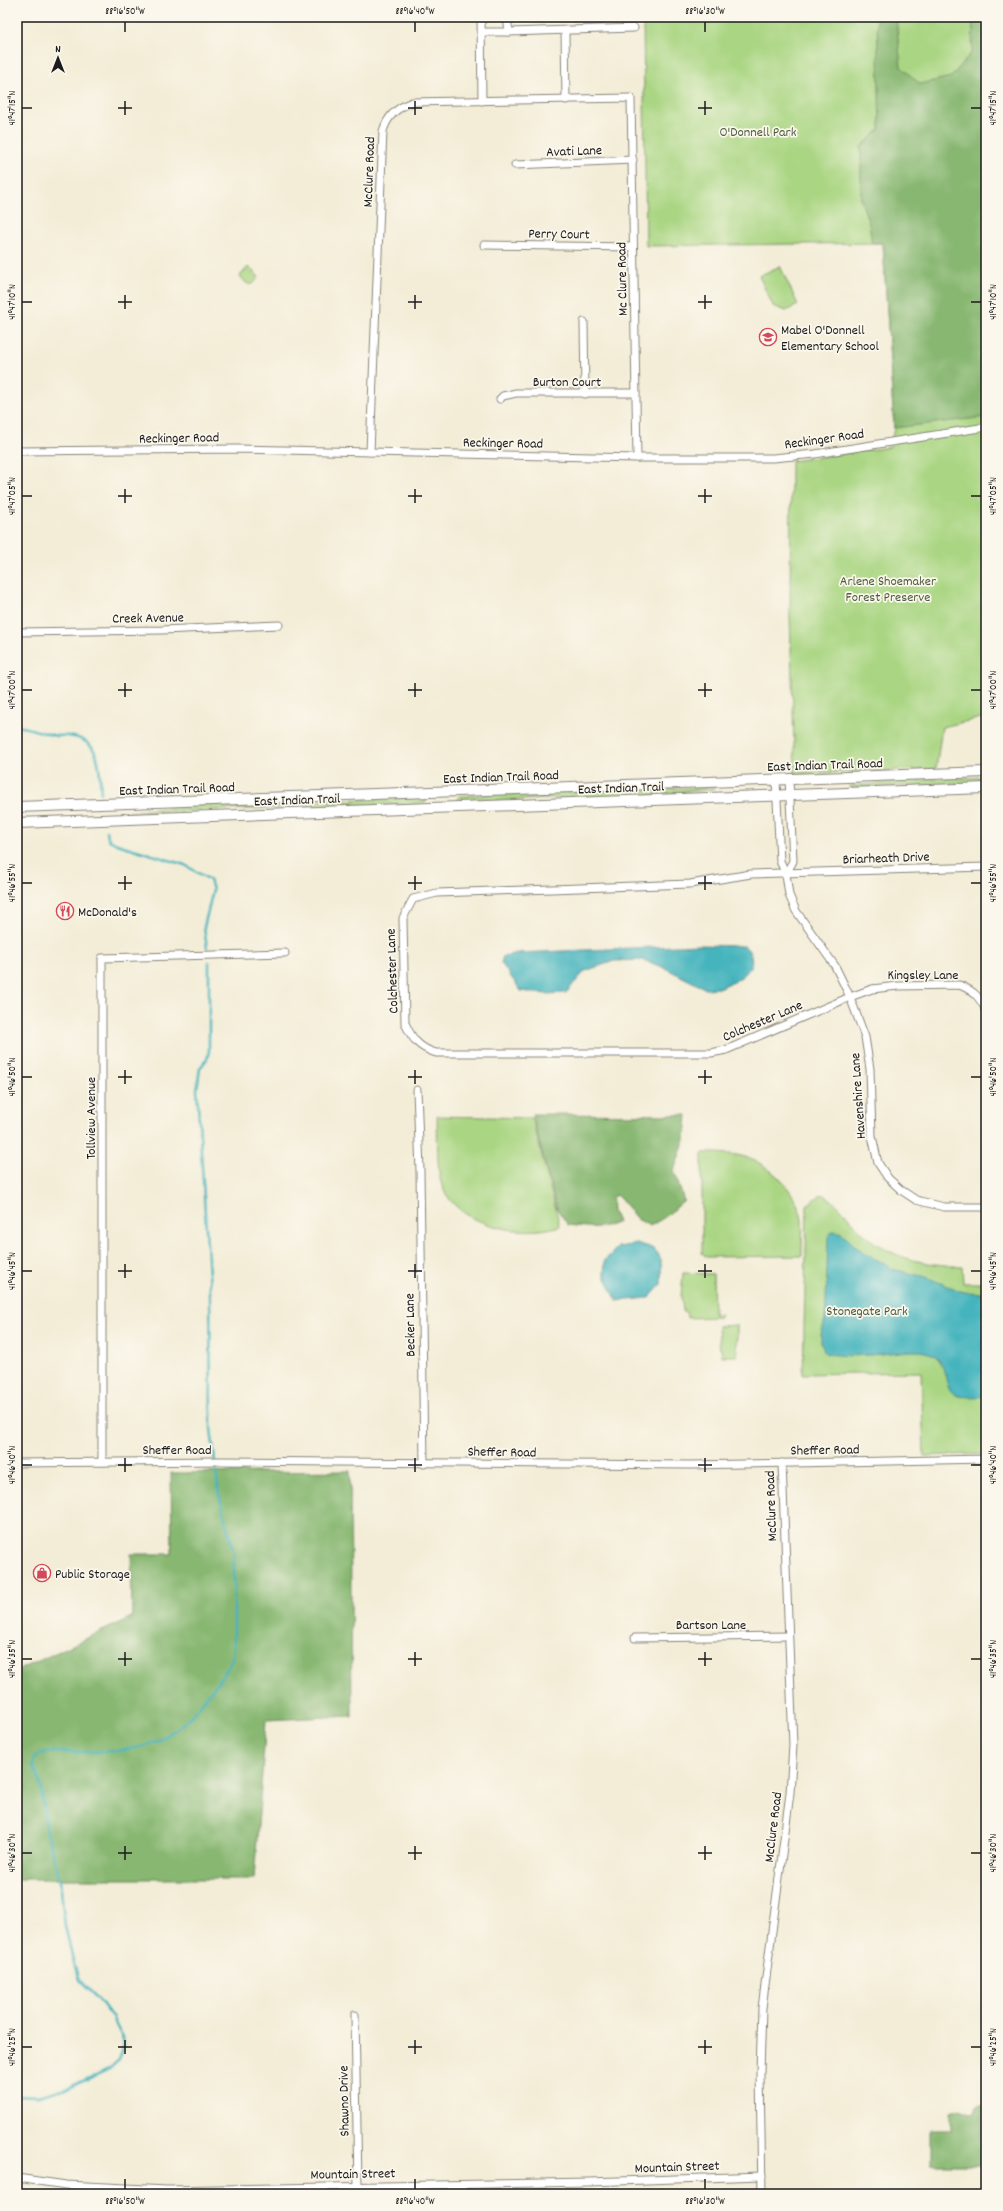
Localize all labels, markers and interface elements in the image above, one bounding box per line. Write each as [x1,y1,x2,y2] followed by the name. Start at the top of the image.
[105,5,145,19] text: 88°16'50"W
[395,5,435,19] text: 88°16'40"W
[685,5,725,19] text: 88°16'30"W
[38,38,78,78] north arrow
[55,42,61,58] text: N
[6,91,20,125] text: 41°47'15"N
[987,91,1001,125] text: 41°47'15"N
[719,123,797,143] park label: O'Donnell Park
[359,136,381,208] street label: McClure Road
[546,141,602,163] street label: Avati Lane
[528,224,590,246] street label: Perry Court
[612,242,634,316] street label: Mc Clure Road
[6,284,20,320] text: 41°47'10"N
[987,284,1001,320] text: 41°47'10"N
[781,321,880,357] place label: Mabel O'Donnell Elementary School
[758,327,778,347] school or university icon: Mabel O'Donnell Elementary School
[533,373,601,393] street label: Burton Court
[783,424,865,455] street label: Reckinger Road
[139,428,219,450] street label: Reckinger Road
[463,433,543,455] street label: Reckinger Road
[6,477,20,515] text: 41°47'05"N
[987,477,1001,515] text: 41°47'05"N
[840,572,937,608] park label: Arlene Shoemaker Forest Preserve
[112,608,184,630] street label: Creek Avenue
[6,670,20,709] text: 41°47'00"N
[987,670,1001,709] text: 41°47'00"N
[767,754,883,778] street label: East Indian Trail Road
[443,766,559,790] street label: East Indian Trail Road
[577,777,665,801] street label: East Indian Trail
[119,778,235,802] street label: East Indian Trail Road
[253,789,341,813] street label: East Indian Trail
[842,847,930,871] street label: Briarheath Drive
[6,864,20,902] text: 41°46'55"N
[987,864,1001,902] text: 41°46'55"N
[55,901,75,921] restaurant icon: McDonald's
[78,903,137,923] place label: McDonald's
[382,928,404,1014] street label: Colchester Lane
[888,966,958,986] street label: Kingsley Lane
[720,996,806,1048] street label: Colchester Lane
[846,1052,872,1140] street label: Havenshire Lane
[6,1057,20,1097] text: 41°46'50"N
[987,1057,1001,1097] text: 41°46'50"N
[82,1077,102,1159] street label: Tollview Avenue
[6,1252,20,1290] text: 41°46'45"N
[987,1252,1001,1290] text: 41°46'45"N
[400,1293,422,1357] street label: Becker Lane
[826,1302,908,1322] park label: Stonegate Park
[790,1440,860,1462] street label: Sheffer Road
[143,1441,211,1461] street label: Sheffer Road
[467,1442,537,1464] street label: Sheffer Road
[6,1446,20,1484] text: 41°46'40"N
[987,1446,1001,1484] text: 41°46'40"N
[761,1470,783,1542] street label: McClure Road
[32,1563,52,1583] shop icon: Public Storage
[55,1565,130,1585] place label: Public Storage
[676,1616,746,1636] street label: Bartson Lane
[6,1640,20,1678] text: 41°46'35"N
[987,1640,1001,1678] text: 41°46'35"N
[760,1791,788,1864] street label: McClure Road
[6,1833,20,1872] text: 41°46'30"N
[987,1833,1001,1872] text: 41°46'30"N
[6,2028,20,2066] text: 41°46'25"N
[987,2028,1001,2066] text: 41°46'25"N
[334,2065,356,2137] street label: Shawno Drive
[634,2157,720,2179] street label: Mountain Street
[310,2164,396,2186] street label: Mountain Street
[105,2195,145,2209] text: 88°16'50"W
[395,2195,435,2209] text: 88°16'40"W
[685,2195,725,2209] text: 88°16'30"W

